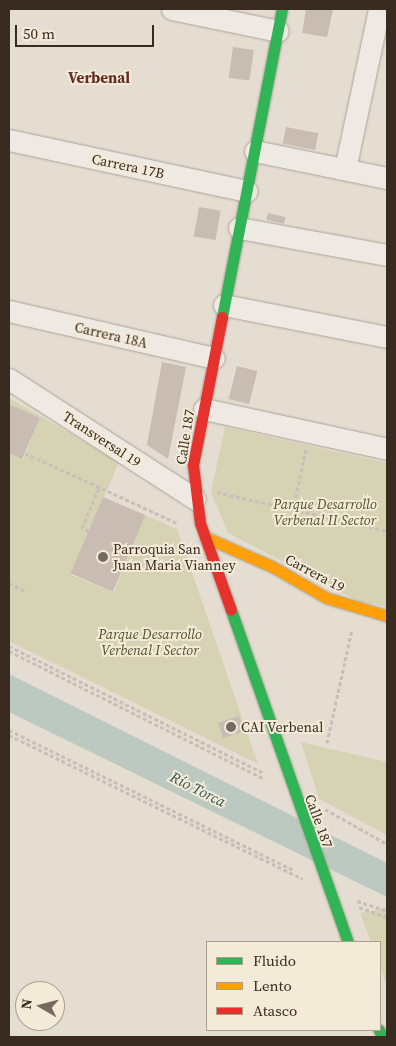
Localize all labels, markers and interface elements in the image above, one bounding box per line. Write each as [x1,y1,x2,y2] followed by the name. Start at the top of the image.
[18,15,156,47] scale bar
[23,23,55,44] text: 50 m
[68,69,130,87] district label: Verbenal
[90,150,166,182] street label: Carrera 17B
[73,318,149,352] street label: Carrera 18A
[60,408,144,470] street label: Transversal 19
[172,408,198,466] street label: Calle 187
[273,496,377,528] park label: Parque Desarrollo Verbenal II Sector
[113,541,236,574] place label: Parroquia San Juan Maria Vianney
[282,550,348,596] street label: Carrera 19
[97,551,109,563] marker: Parroquia San Juan Maria Vianney
[98,626,202,658] park label: Parque Desarrollo Verbenal I Sector
[241,719,324,735] place label: CAI Verbenal
[225,721,237,733] marker: CAI Verbenal
[167,767,229,811] water label: Río Torca
[302,792,336,850] street label: Calle 187
[206,941,381,1031] legend
[253,950,296,971] text: Fluido
[253,975,292,996] text: Lento
[15,981,65,1031] north arrow
[16,998,37,1011] text: N
[253,1000,297,1021] text: Atasco

